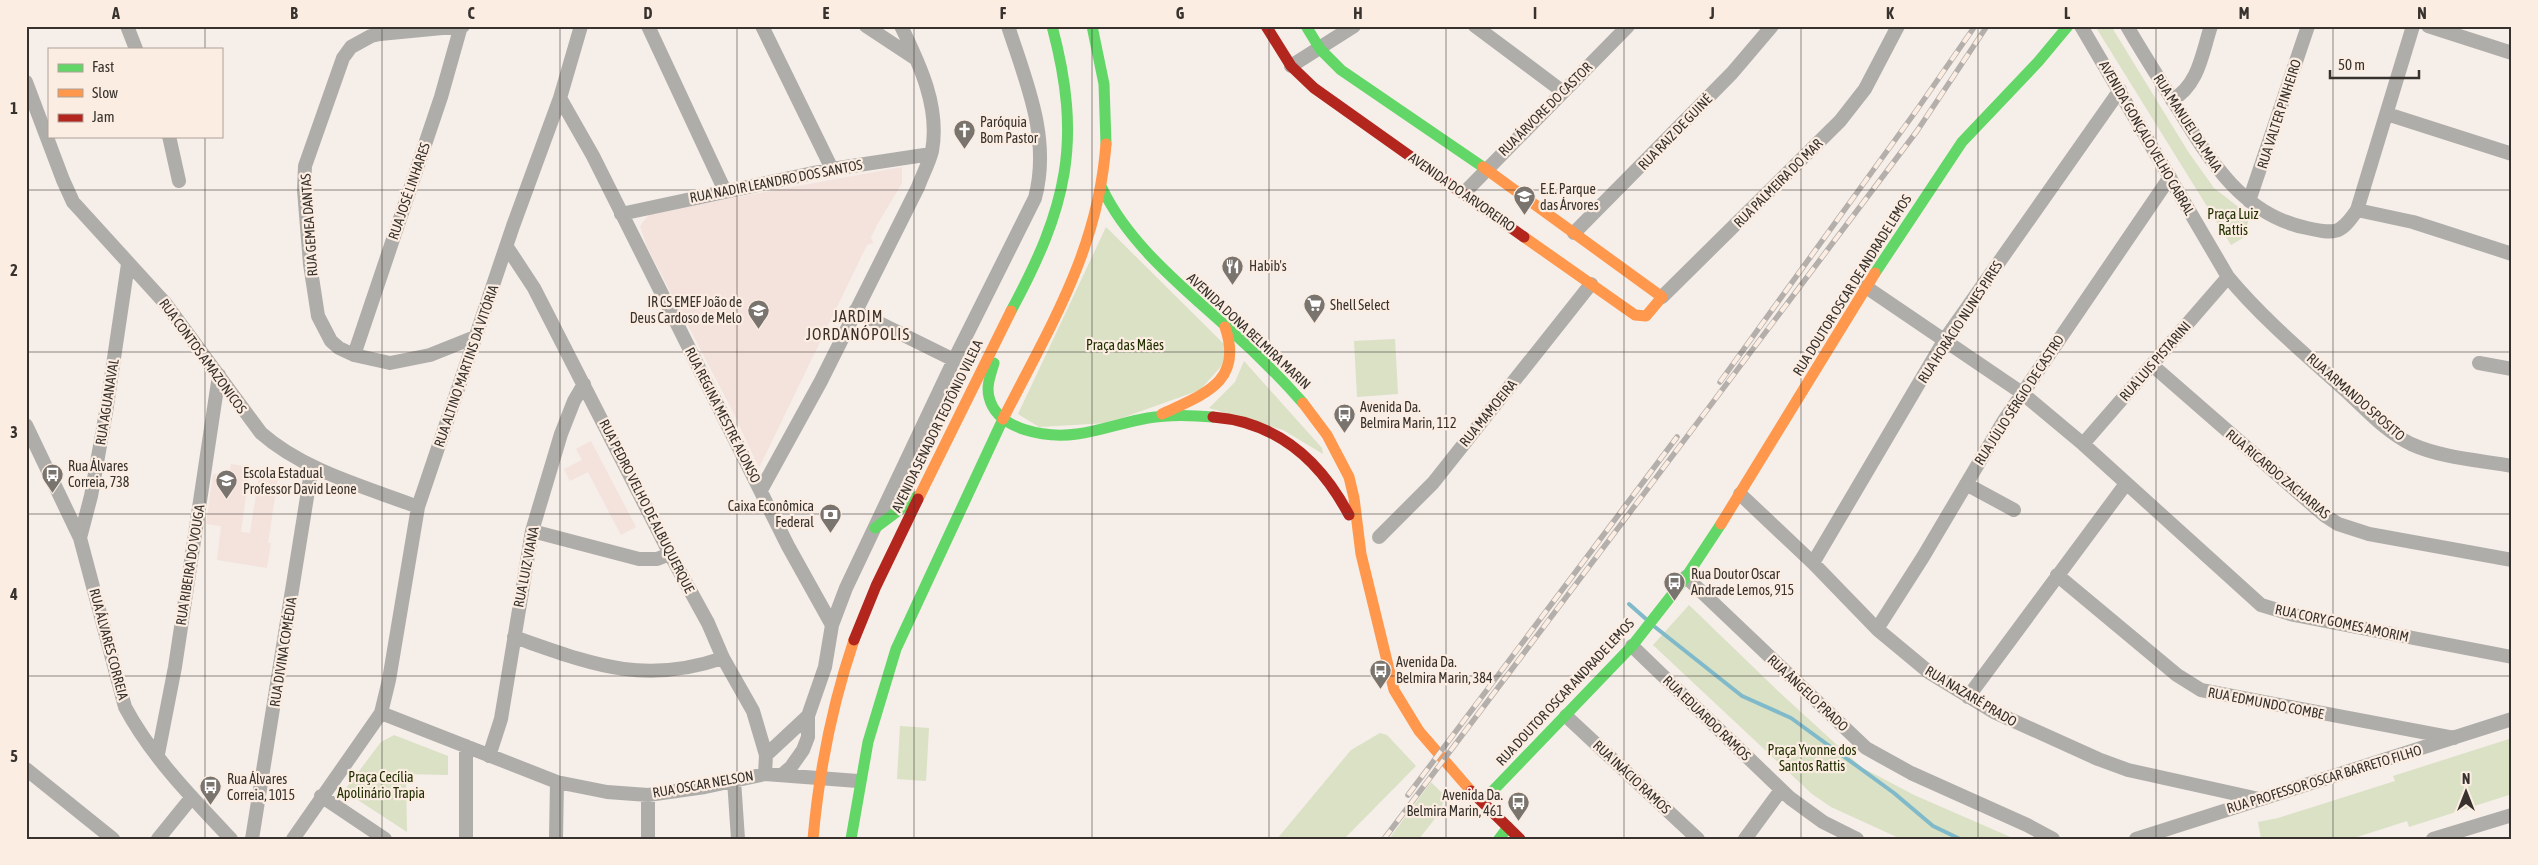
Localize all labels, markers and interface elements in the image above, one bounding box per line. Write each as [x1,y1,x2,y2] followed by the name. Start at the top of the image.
[111,4,120,22] text: A
[290,4,298,22] text: B
[467,4,475,22] text: C
[644,4,653,22] text: D
[823,4,830,22] text: E
[1000,4,1007,22] text: F
[1176,4,1185,22] text: G
[1353,4,1363,22] text: H
[1533,4,1537,22] text: I
[1708,4,1715,22] text: J
[1886,4,1894,22] text: K
[2064,4,2071,22] text: L
[2239,4,2249,22] text: M
[2417,4,2427,22] text: N
[48,48,222,138] legend
[2330,48,2419,80] scale bar
[2338,56,2365,73] text: 50 m
[2254,57,2304,171] street label: RUA VALTER PINHEIRO
[92,58,114,75] text: Fast
[2096,58,2198,219] street label: AVENIDA GONÇALO VELHO CABRAL
[1495,59,1595,159] street label: RUA ÁRVORE DO CASTOR
[2150,71,2226,175] street label: RUA MANUEL DA MAIA
[92,84,118,101] text: Slow
[1635,91,1715,173] street label: RUA RAIZ DE GUINÉ
[10,99,18,117] text: 1
[92,108,115,125] text: Jam
[980,114,1039,146] place label: Paróquia Bom Pastor
[952,118,976,149] church icon: Paróquia Bom Pastor
[1730,135,1826,231] street label: RUA PALMEIRA DO MAR
[385,140,433,242] street label: RUA JOSÉ LINHARES
[1406,149,1518,235] street label: AVENIDA DO ARVOREIRO
[688,156,864,206] street label: RUA NADIR LEANDRO DOS SANTOS
[297,173,321,277] street label: RUA GEMEA DANTAS
[1540,181,1599,213] place label: E.E. Parque das Árvores
[1512,185,1536,216] school or university icon: E.E. Parque das Árvores
[1789,191,1915,378] street label: RUA DOUTOR OSCAR DE ANDRADE LEMOS
[2207,206,2259,238] park label: Praça Luiz Rattis
[1221,254,1245,285] restaurant icon: Habib's
[1249,258,1287,274] place label: Habib's
[1915,258,2005,386] street label: RUA HORÁCIO NUNES PIRES
[10,261,18,279] text: 2
[1184,270,1314,392] street label: AVENIDA DONA BELMIRA MARIN
[431,283,501,449] street label: RUA ALTINO MARTINS DA VITÓRIA
[1302,293,1326,324] supermarket icon: Shell Select
[630,294,742,326] place label: IR CS EMEF João de Deus Cardoso de Melo
[156,296,250,417] street label: RUA CONTOS AMAZONICOS
[1330,297,1390,313] place label: Shell Select
[746,298,770,329] school or university icon: IR CS EMEF João de Deus Cardoso de Melo
[806,307,910,343] district label: JARDIM JORDANÓPOLIS
[2116,318,2194,404] street label: RUA LUIS PISTARINI
[1971,332,2067,468] street label: RUA JÚLIO SÉRGIO DE CASTRO
[888,337,986,515] street label: AVENIDA SENADOR TEOTÔNIO VILELA
[1086,337,1164,353] park label: Praça das Mães
[682,345,764,485] street label: RUA REGINA MESTRE ALONSO
[2304,350,2408,444] street label: RUA ARMANDO SPOSITO
[92,357,122,446] street label: RUA AGUANAVAL
[1456,376,1520,450] street label: RUA MAMOEIRA
[1360,399,1456,431] place label: Avenida Da. Belmira Marin, 112
[1332,403,1356,434] bus stop icon: Avenida Da. Belmira Marin, 112
[596,417,698,596] street label: RUA PEDRO VELHO DE ALBUQUERQUE
[10,423,18,441] text: 3
[2223,426,2333,522] street label: RUA RICARDO ZACHARIAS
[68,458,130,490] place label: Rua Álvares Correia, 738
[40,462,64,493] bus stop icon: Rua Álvares Correia, 738
[243,465,357,497] place label: Escola Estadual Professor David Leone
[215,469,239,500] school or university icon: Escola Estadual Professor David Leone
[728,498,814,530] place label: Caixa Econômica Federal
[818,502,842,533] bank icon: Caixa Econômica Federal
[173,503,207,626] street label: RUA RIBEIRA DO VOUGA
[510,525,542,609] street label: RUA LUIZ VIANA
[1691,566,1794,598] place label: Rua Doutor Oscar Andrade Lemos, 915
[1663,570,1687,601] bus stop icon: Rua Doutor Oscar Andrade Lemos, 915
[9,585,18,603] text: 4
[86,587,132,701] street label: RUA ÁLVARES CORREIA
[266,596,300,708] street label: RUA DIVINA COMÉDIA
[2274,601,2410,645] street label: RUA CORY GOMES AMORIM
[1493,615,1637,769] street label: RUA DOUTOR OSCAR ANDRADE LEMOS
[1764,652,1852,734] street label: RUA ÂNGELO PRADO
[1396,654,1493,686] place label: Avenida Da. Belmira Marin, 384
[1368,658,1392,689] bus stop icon: Avenida Da. Belmira Marin, 384
[1922,662,2020,730] street label: RUA NAZARÉ PRADO
[1660,672,1754,764] street label: RUA EDUARDO RAMOS
[2207,684,2325,722] street label: RUA EDMUNDO COMBE
[1590,737,1674,817] street label: RUA INÁCIO RAMOS
[1768,742,1856,774] park label: Praça Yvonne dos Santos Rattis
[2225,742,2423,816] street label: RUA PROFESSOR OSCAR BARRETO FILHO
[10,747,18,765] text: 5
[651,767,755,801] street label: RUA OSCAR NELSON
[2440,768,2490,818] north arrow
[337,769,425,801] park label: Praça Cecília Apolinário Trapia
[227,771,295,803] place label: Rua Álvares Correia, 1015
[2462,771,2470,787] text: N
[199,775,223,806] bus stop icon: Rua Álvares Correia, 1015
[1407,787,1503,819] place label: Avenida Da. Belmira Marin, 461
[1507,791,1531,822] bus stop icon: Avenida Da. Belmira Marin, 461

